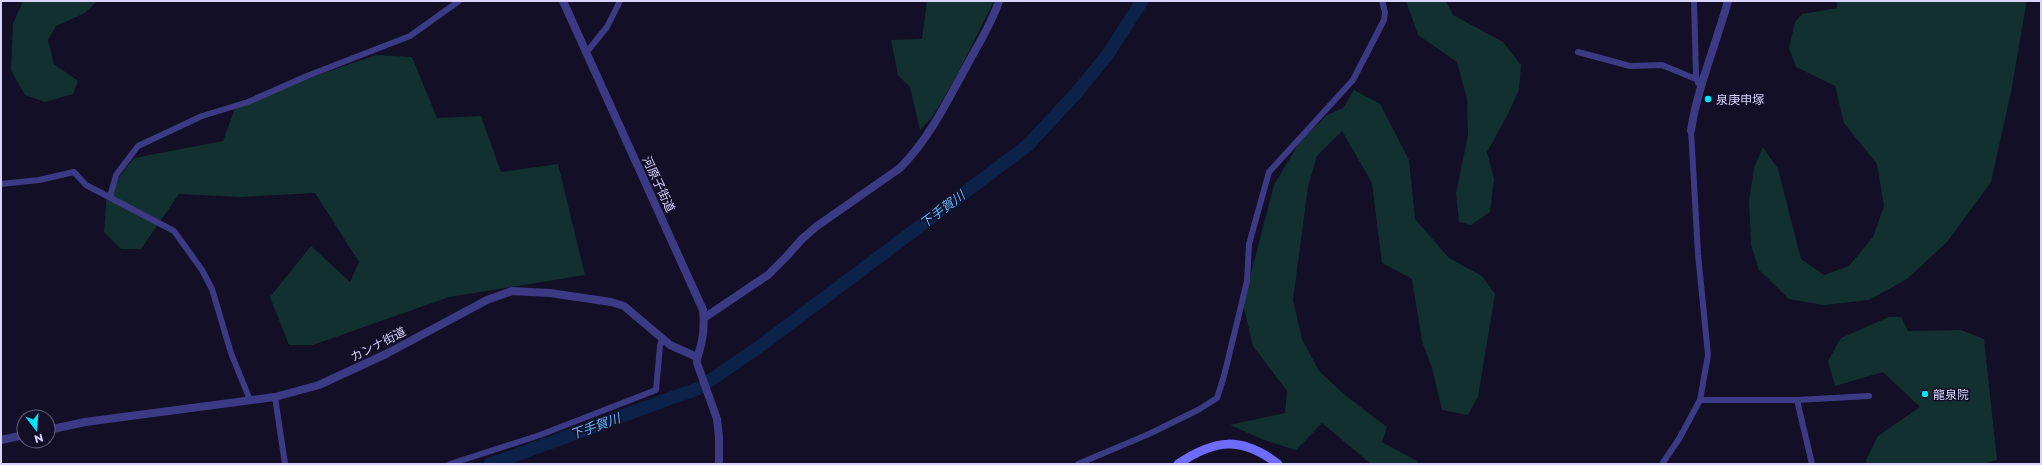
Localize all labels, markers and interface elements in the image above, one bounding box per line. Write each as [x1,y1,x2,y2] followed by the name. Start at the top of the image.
[1716,92,1764,107] place label: 泉庚申塚
[1703,94,1713,104] marker: 泉庚申塚
[640,154,678,214] street label: 河原子街道
[916,186,969,231] water label: 下手賀川
[348,324,408,364] street label: カンナ街道
[1933,387,1969,402] place label: 龍泉院
[1920,389,1930,399] marker: 龍泉院
[16,409,56,449] north arrow
[568,409,624,442] water label: 下手賀川
[33,431,45,447] text: N

